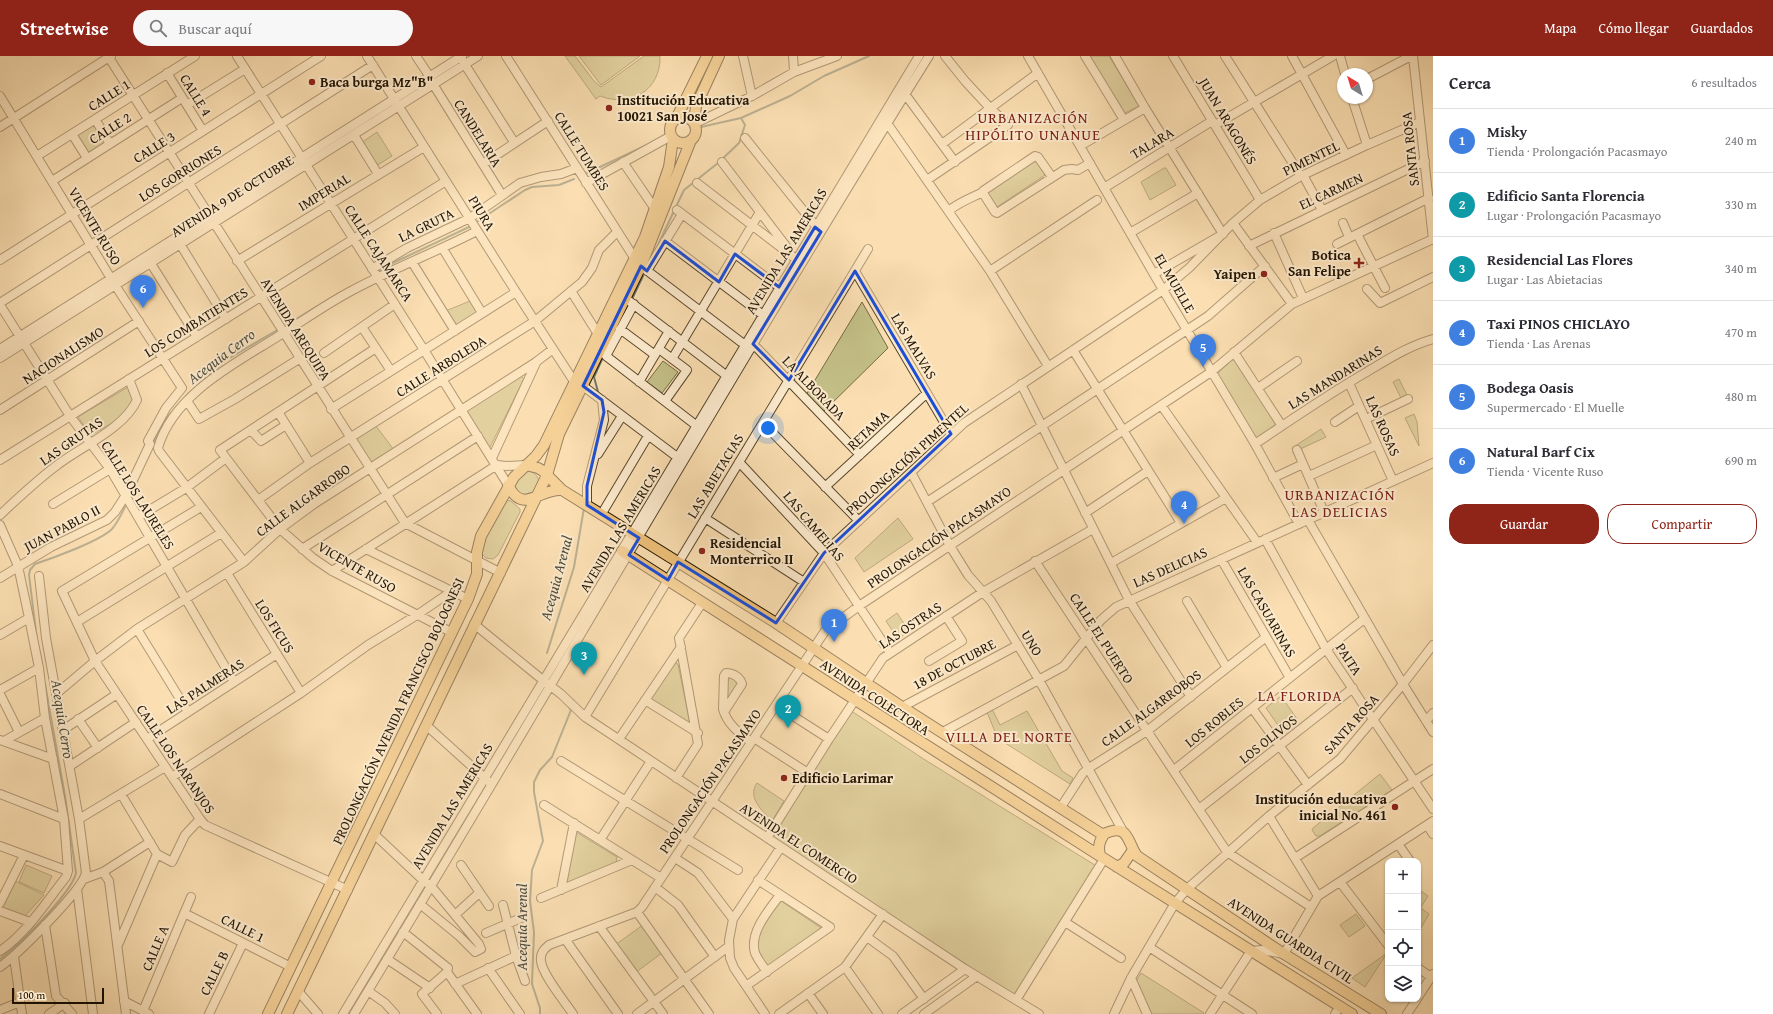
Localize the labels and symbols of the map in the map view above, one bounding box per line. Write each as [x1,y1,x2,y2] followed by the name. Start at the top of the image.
[1337,68,1373,104] north arrow
[175,70,217,120] street label: CALLE 4
[320,72,433,92] place label: Baca burga Mz"B"
[1193,72,1262,168] street label: JUAN ARAGONÉS
[84,74,134,116] street label: CALLE 1
[307,77,317,87] marker: Baca burga Mz"B"
[617,90,750,126] place label: Institución Educativa 10021 San José
[449,95,507,171] street label: CANDELARIA
[604,103,614,113] marker: Institución Educativa 10021 San José
[85,107,135,149] street label: CALLE 2
[965,107,1101,145] district label: URBANIZACIÓN HIPÓLITO UNANUE
[550,108,614,195] street label: CALLE TUMBES
[1396,110,1424,187] street label: SANTA ROSA
[1127,122,1178,164] street label: TALARA
[129,126,179,168] street label: CALLE 3
[1279,136,1343,180] street label: PIMENTEL
[135,140,225,206] street label: LOS GORRIONES
[167,150,297,242] street label: AVENIDA 9 DE OCTUBRE
[1296,167,1366,215] street label: EL CARMEN
[294,168,354,216] street label: IMPERIAL
[64,183,126,269] street label: VICENTE RUSO
[740,184,832,318] street label: AVENIDA LAS AMERICAS
[464,192,501,235] street label: PIURA
[340,201,418,306] street label: CALLE CAJAMARCA
[395,203,458,247] street label: LA GRUTA
[1288,245,1352,281] place label: Botica San Felipe
[1150,250,1200,316] street label: EL MUELLE
[1354,258,1364,268] marker: Botica San Felipe
[1214,264,1257,284] place label: Yaipen
[1259,269,1269,279] marker: Yaipen
[256,274,336,385] street label: AVENIDA AREQUIPA
[130,275,156,308] pin: 6
[140,282,252,362] street label: LOS COMBATIENTES
[886,309,942,383] street label: LAS MALVAS
[18,321,108,389] street label: NACIONALISMO
[182,323,260,389] water label: Acequia Cerro
[392,330,490,402] street label: CALLE ARBOLEDA
[1190,334,1216,367] pin: 5
[1284,340,1386,414] street label: LAS MANDARINAS
[778,351,850,425] street label: LA ALBORADA
[1361,393,1405,459] street label: LAS ROSAS
[841,398,973,520] street label: PROLONGACIÓN PIMENTEL
[843,405,894,455] street label: RETAMA
[35,412,107,470] street label: LAS GRUTAS
[758,418,778,438] your location
[682,430,748,522] street label: LAS ABIETACIAS
[96,437,180,553] street label: CALLE LOS LAURELES
[252,459,354,541] street label: CALLE ALGARROBO
[574,462,666,596] street label: AVENIDA LAS AMERICAS
[863,481,1015,593] street label: PROLONGACIÓN PACASMAYO
[1284,484,1396,522] district label: URBANIZACIÓN LAS DELICIAS
[779,487,849,565] street label: LAS CAMELIAS
[1171,491,1197,524] pin: 4
[19,499,104,557] street label: JUAN PABLO II
[534,533,577,624] water label: Acequia Arenal
[710,533,794,569] place label: Residencial Monterrico II
[314,536,400,598] street label: VICENTE RUSO
[1130,542,1210,592] street label: LAS DELICIAS
[697,546,707,556] marker: Residencial Monterrico II
[1233,563,1301,661] street label: LAS CASUARINAS
[327,574,469,848] street label: PROLONGACIÓN AVENIDA FRANCISCO BOLOGNESI
[1065,589,1139,687] street label: CALLE EL PUERTO
[251,595,299,657] street label: LOS FICUS
[875,597,945,653] street label: LAS OSTRAS
[821,609,847,642] pin: 1
[1017,626,1047,660] street label: UNO
[909,634,999,694] street label: 18 DE OCTUBRE
[1331,639,1367,680] street label: PAITA
[571,642,597,675] pin: 3
[162,653,248,719] street label: LAS PALMERAS
[816,654,934,740] street label: AVENIDA COLECTORA
[1097,665,1205,751] street label: CALLE ALGARROBOS
[46,677,80,761] water label: Acequia Cerro
[1258,685,1342,706] district label: LA FLORIDA
[1318,689,1384,759] street label: SANTA ROSA
[1180,692,1248,752] street label: LOS ROBLES
[775,695,801,728] pin: 2
[132,700,220,818] street label: CALLE LOS NARANJOS
[654,705,766,857] street label: PROLONGACIÓN PACASMAYO
[1235,710,1301,768] street label: LOS OLIVOS
[945,726,1073,747] district label: VILLA DEL NORTE
[406,739,498,873] street label: AVENIDA LAS AMERICAS
[792,768,894,788] place label: Edificio Larimar
[779,773,789,783] marker: Edificio Larimar
[1255,789,1388,825] place label: Institución educativa inicial No. 461
[736,797,862,889] street label: AVENIDA EL COMERCIO
[1390,802,1400,812] marker: Institución educativa inicial No. 461
[511,883,532,971] water label: Acequia Arenal
[1224,892,1358,988] street label: AVENIDA GUARDIA CIVIL
[218,909,268,947] street label: CALLE 1
[136,922,174,974] street label: CALLE A
[195,947,233,999] street label: CALLE B
[12,986,104,1005] scale bar

